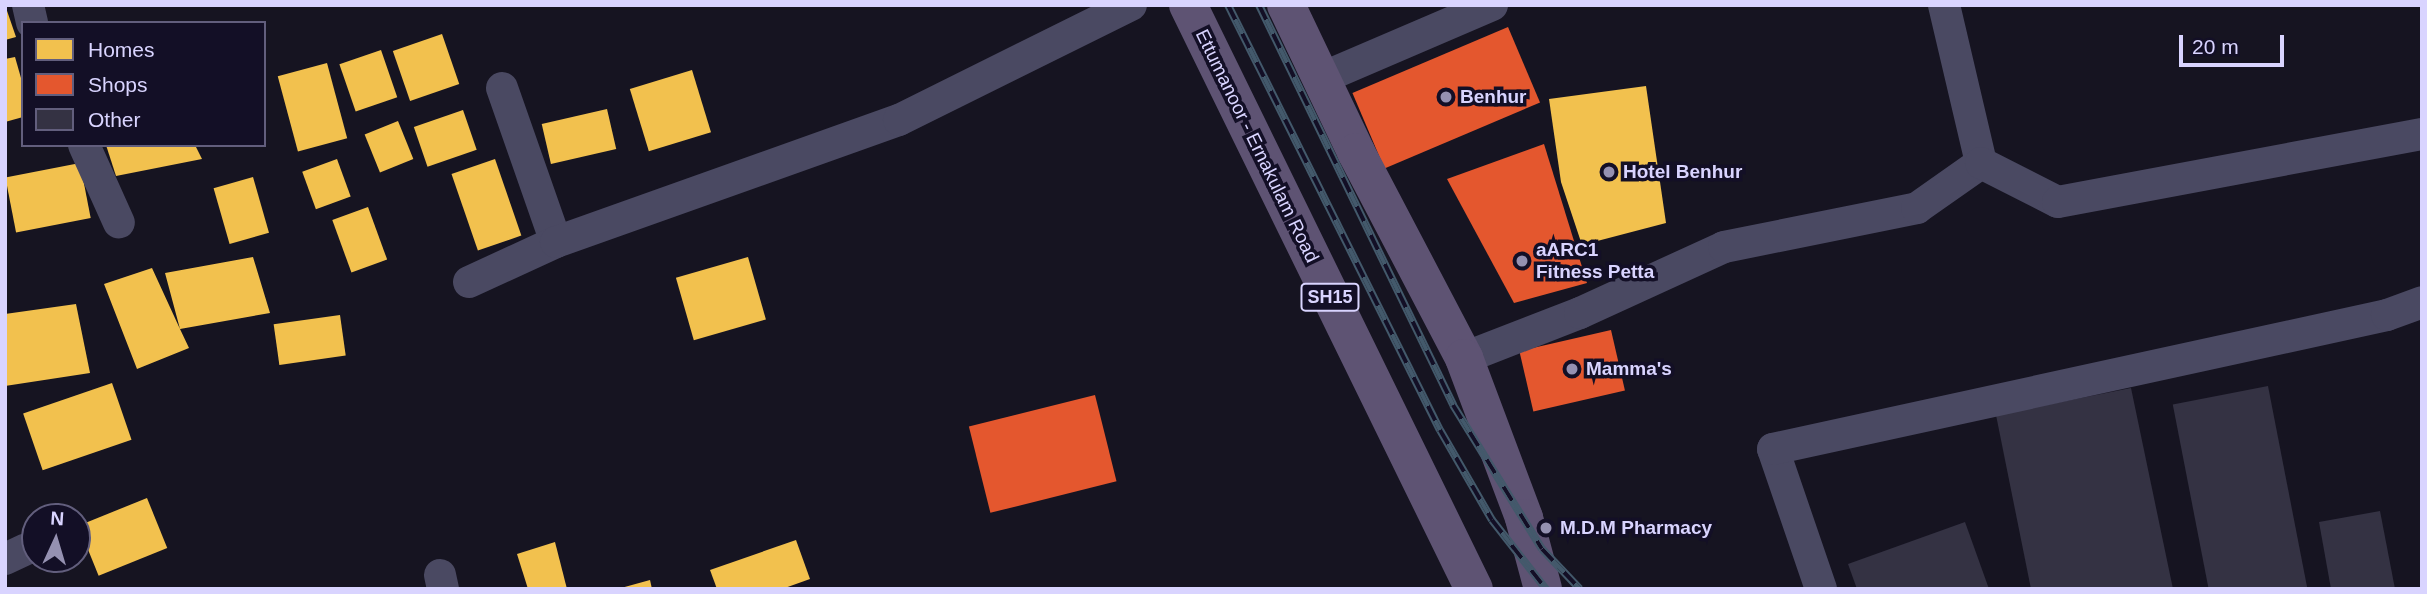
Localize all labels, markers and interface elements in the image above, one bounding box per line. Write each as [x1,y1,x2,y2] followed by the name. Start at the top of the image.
[21,21,266,147] legend
[2182,21,2287,65] scale bar
[1191,26,1323,266] street label: Ettumanoor - Ernakulam Road
[2192,35,2239,58] text: 20 m
[88,38,155,61] text: Homes
[88,73,148,96] text: Shops
[1460,86,1526,108] place label: Benhur
[1438,89,1454,105] marker: Benhur
[88,108,141,131] text: Other
[1623,161,1742,183] place label: Hotel Benhur
[1601,164,1617,180] marker: Hotel Benhur
[1536,239,1654,283] place label: aARC1 Fitness Petta
[1514,253,1530,269] marker: aARC1 Fitness Petta
[1300,282,1360,312] road number: SH15
[1586,358,1672,380] place label: Mamma's
[1564,361,1580,377] marker: Mamma's
[21,503,91,573] north arrow
[50,508,65,530] text: N
[1560,517,1712,539] place label: M.D.M Pharmacy
[1538,520,1554,536] marker: M.D.M Pharmacy

